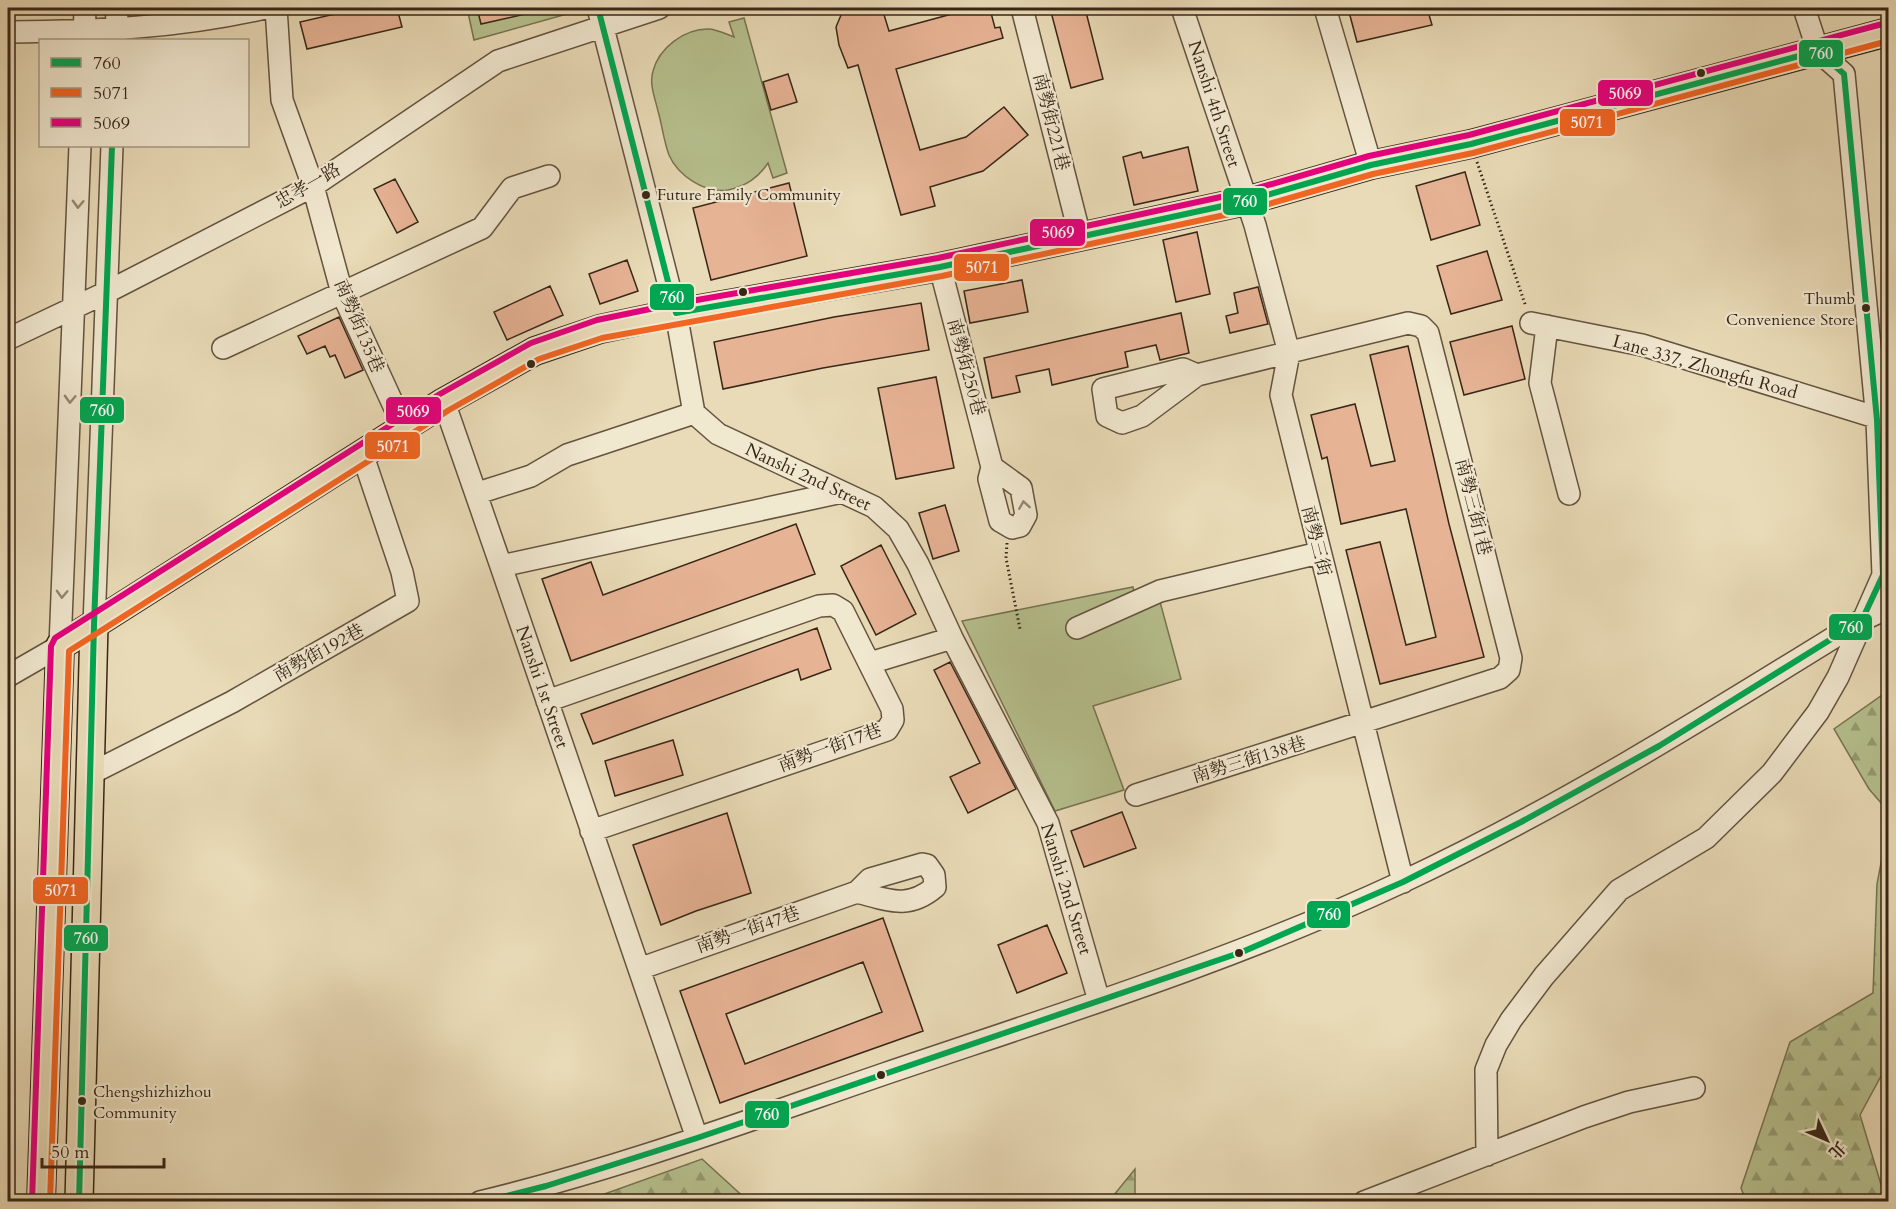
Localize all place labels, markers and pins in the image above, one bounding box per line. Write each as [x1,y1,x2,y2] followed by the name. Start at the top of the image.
[1695,67,1707,79] unlabelled marker
[657,184,841,206] place label: Future Family Community
[640,189,652,201] marker: Future Family Community
[737,286,749,298] unlabelled marker
[1726,288,1855,331] place label: Thumb Convenience Store
[1860,302,1872,314] marker: Thumb Convenience Store
[525,358,537,370] unlabelled marker
[1233,947,1245,959] unlabelled marker
[875,1069,887,1081] unlabelled marker
[93,1081,212,1124] place label: Chengshizhizhou Community
[76,1095,88,1107] marker: Chengshizhizhou Community

